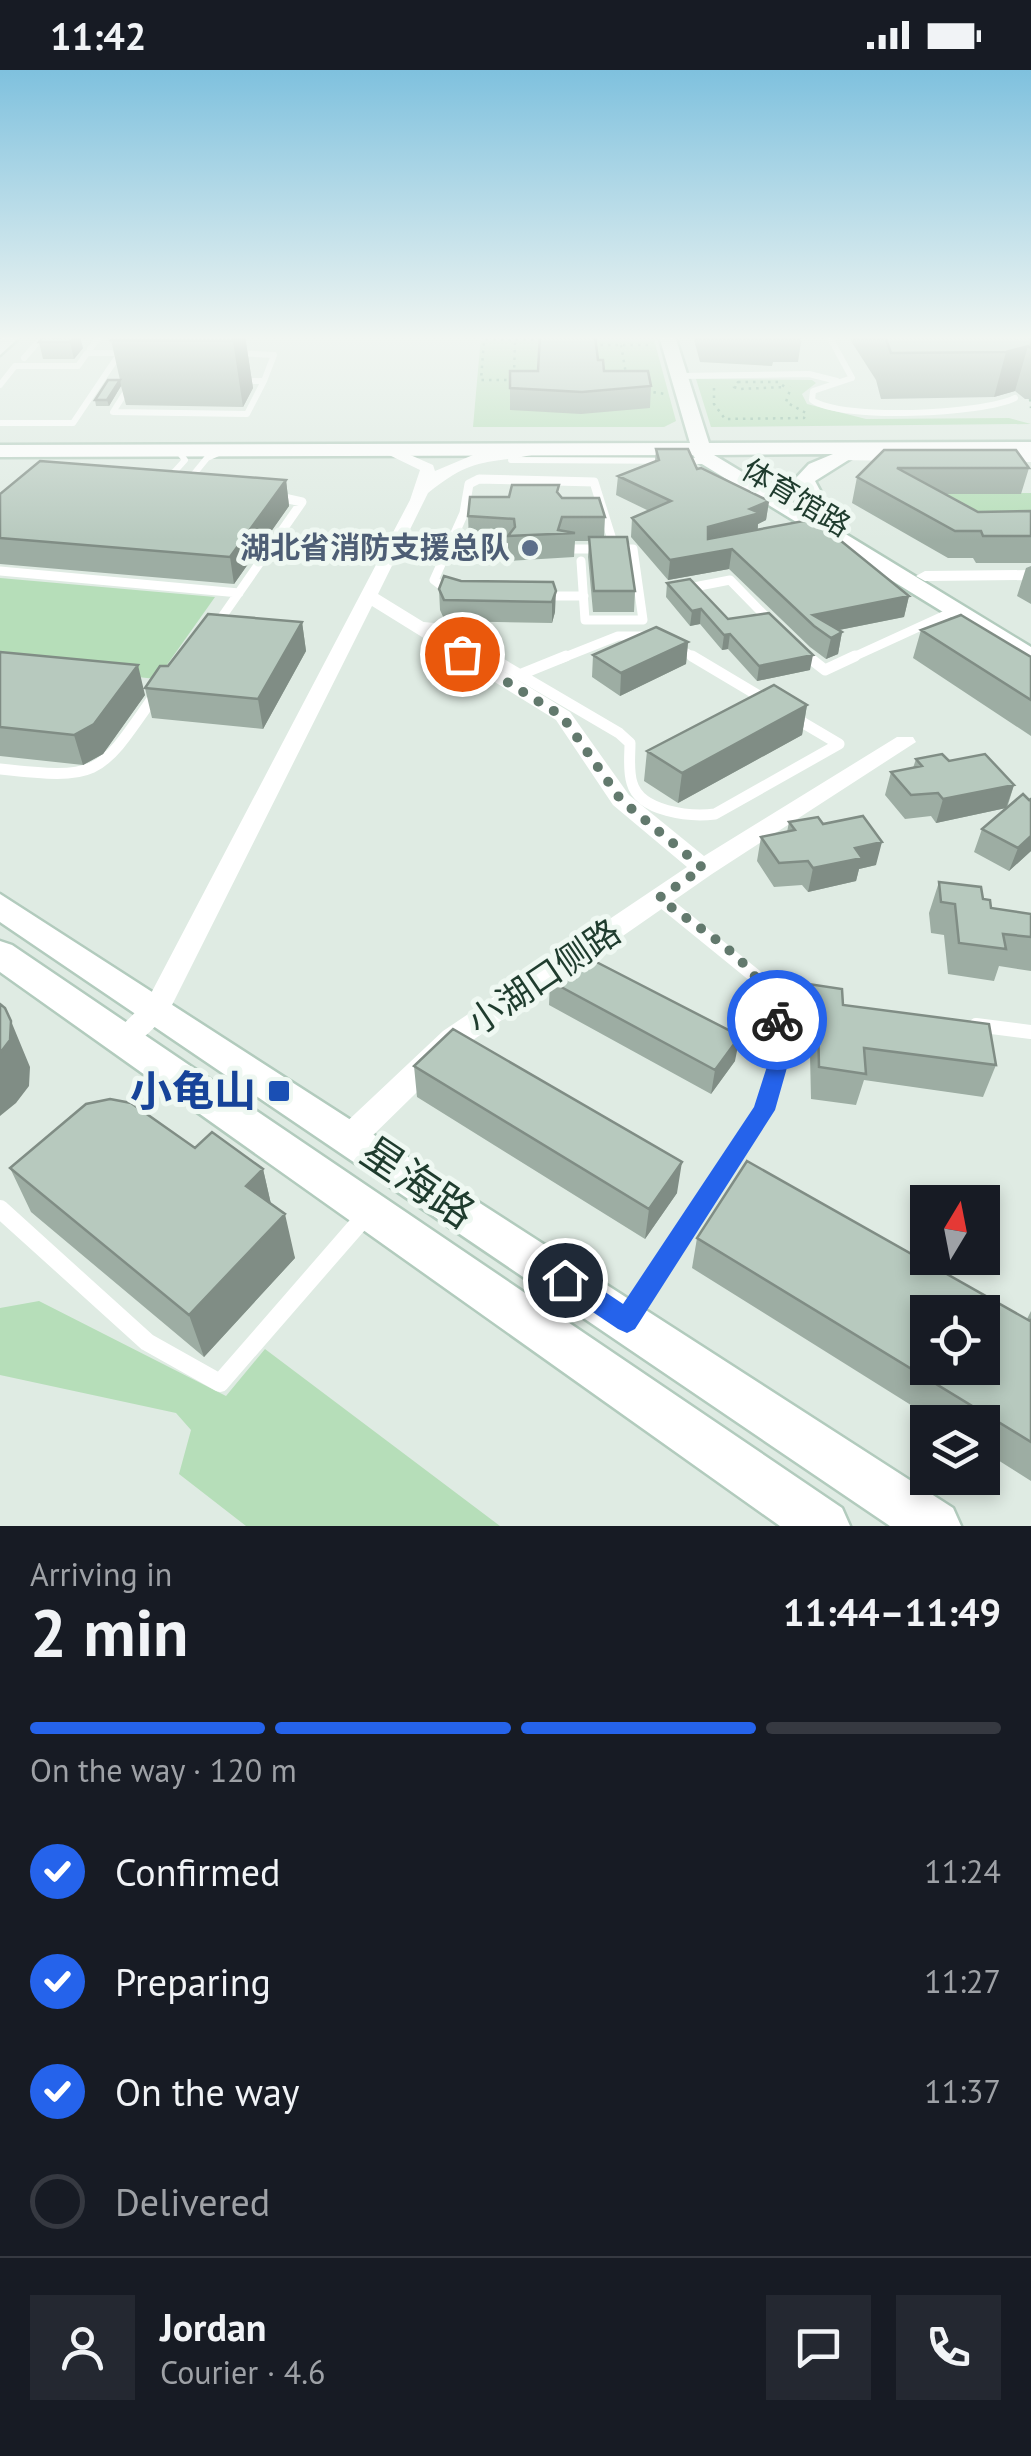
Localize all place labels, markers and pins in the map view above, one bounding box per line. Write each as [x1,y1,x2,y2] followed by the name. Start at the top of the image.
[240,527,510,566] place label: 湖北省消防支援总队
[519,537,541,559] marker: 湖北省消防支援总队
[420,612,505,697] pin
[130,1063,256,1118] place label: 小龟山
[266,1078,292,1104] marker: 小龟山
[523,1238,608,1323] pin

